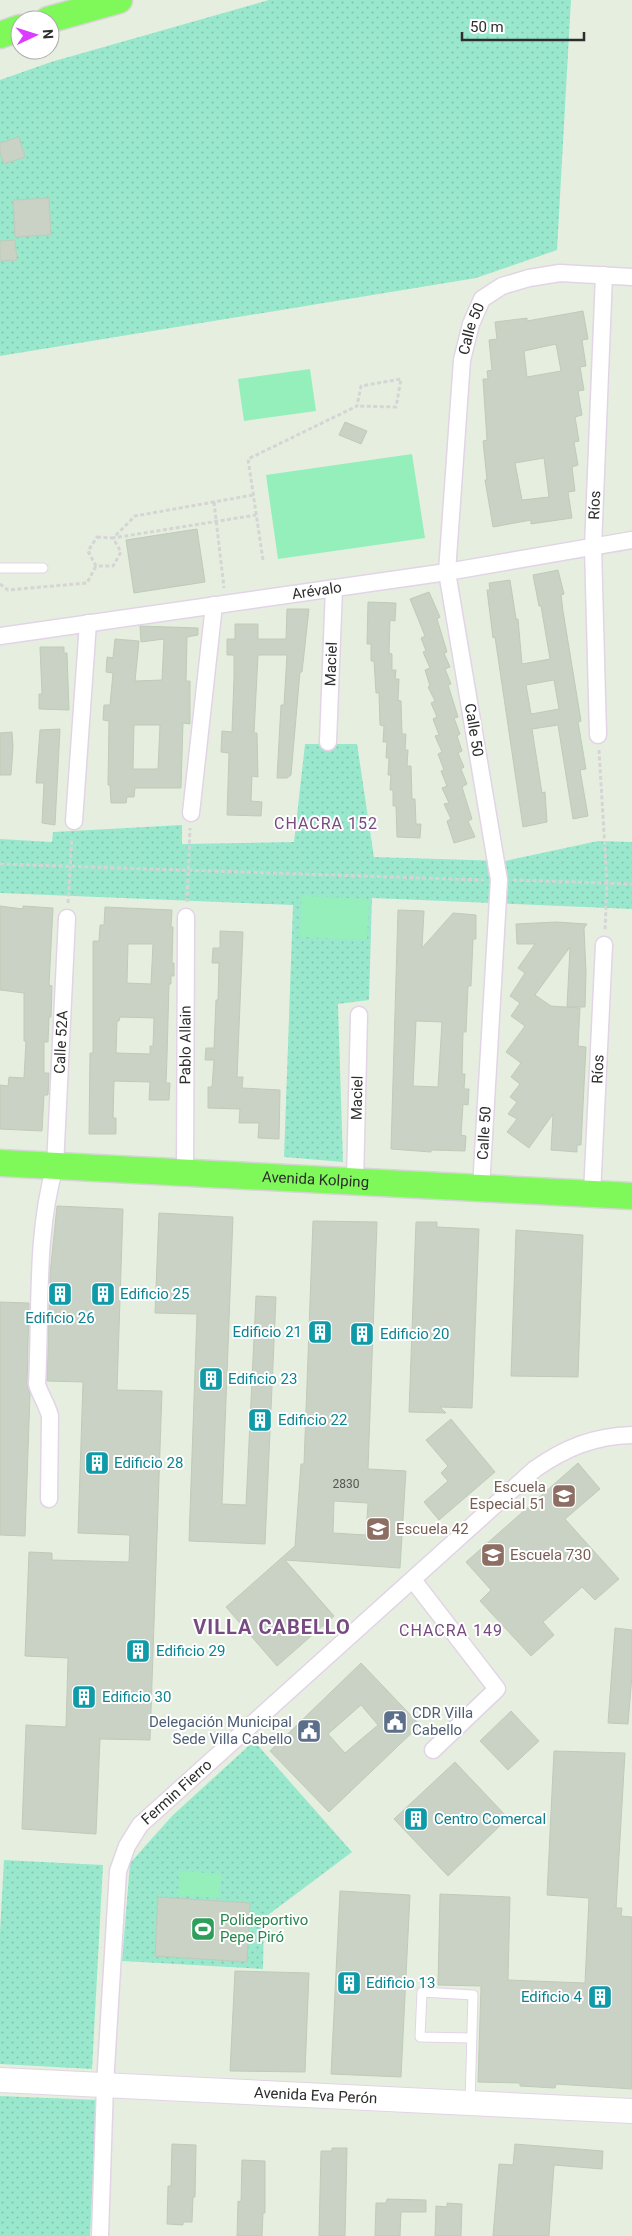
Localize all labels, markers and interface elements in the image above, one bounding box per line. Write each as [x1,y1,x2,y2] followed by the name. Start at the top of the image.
[10,10,60,60] north arrow
[462,10,584,42] scale bar
[470,18,504,36] text: 50 m
[40,29,56,40] text: N
[455,300,488,357] street label: Calle 50
[585,490,604,520] street label: Ríos
[291,578,343,603] street label: Arévalo
[321,642,341,687] street label: Maciel
[461,702,487,758] street label: Calle 50
[274,814,378,833] district label: CHACRA 152
[176,1005,195,1085] street label: Pablo Allain
[50,1010,72,1074] street label: Calle 52A
[588,1054,608,1084] street label: Ríos
[347,1076,367,1120] street label: Maciel
[474,1106,495,1160] street label: Calle 50
[262,1168,370,1191] street label: Avenida Kolping
[47,1281,73,1307] building icon: Edificio 26
[90,1281,116,1307] building icon: Edificio 25
[120,1285,189,1303] place label: Edificio 25
[25,1309,95,1327] place label: Edificio 26
[307,1319,333,1345] building icon: Edificio 21
[349,1321,375,1347] building icon: Edificio 20
[233,1323,302,1341] place label: Edificio 21
[380,1325,449,1343] place label: Edificio 20
[198,1366,224,1392] building icon: Edificio 23
[228,1370,297,1388] place label: Edificio 23
[247,1407,273,1433] building icon: Edificio 22
[278,1411,347,1429] place label: Edificio 22
[84,1450,110,1476] building icon: Edificio 28
[114,1454,183,1472] place label: Edificio 28
[333,1477,360,1491] house number: 2830
[469,1478,546,1513] place label: Escuela Especial 51
[551,1483,577,1509] school or university icon: Escuela Especial 51
[365,1516,391,1542] school or university icon: Escuela 42
[396,1520,469,1538] place label: Escuela 42
[480,1542,506,1568] school or university icon: Escuela 730
[510,1546,591,1564] place label: Escuela 730
[193,1615,351,1639] district label: VILLA CABELLO
[399,1621,503,1640] district label: CHACRA 149
[125,1638,151,1664] building icon: Edificio 29
[156,1642,225,1660] place label: Edificio 29
[71,1684,97,1710] building icon: Edificio 30
[102,1688,171,1706] place label: Edificio 30
[412,1704,473,1739] place label: CDR Villa Cabello
[382,1709,408,1735] public building icon: CDR Villa Cabello
[149,1713,292,1748] place label: Delegación Municipal Sede Villa Cabello
[296,1718,322,1744] public building icon: Delegación Municipal Sede Villa Cabello
[138,1756,216,1828] street label: Fermin Fierro
[403,1806,429,1832] building icon: Centro Comercal
[434,1810,546,1828] place label: Centro Comercal
[220,1911,308,1946] place label: Polideportivo Pepe Piró
[190,1916,216,1942] sports icon: Polideportivo Pepe Piró
[336,1970,362,1996] building icon: Edificio 13
[366,1974,435,1992] place label: Edificio 13
[587,1984,613,2010] building icon: Edificio 4
[521,1988,583,2006] place label: Edificio 4
[254,2083,378,2107] street label: Avenida Eva Perón

